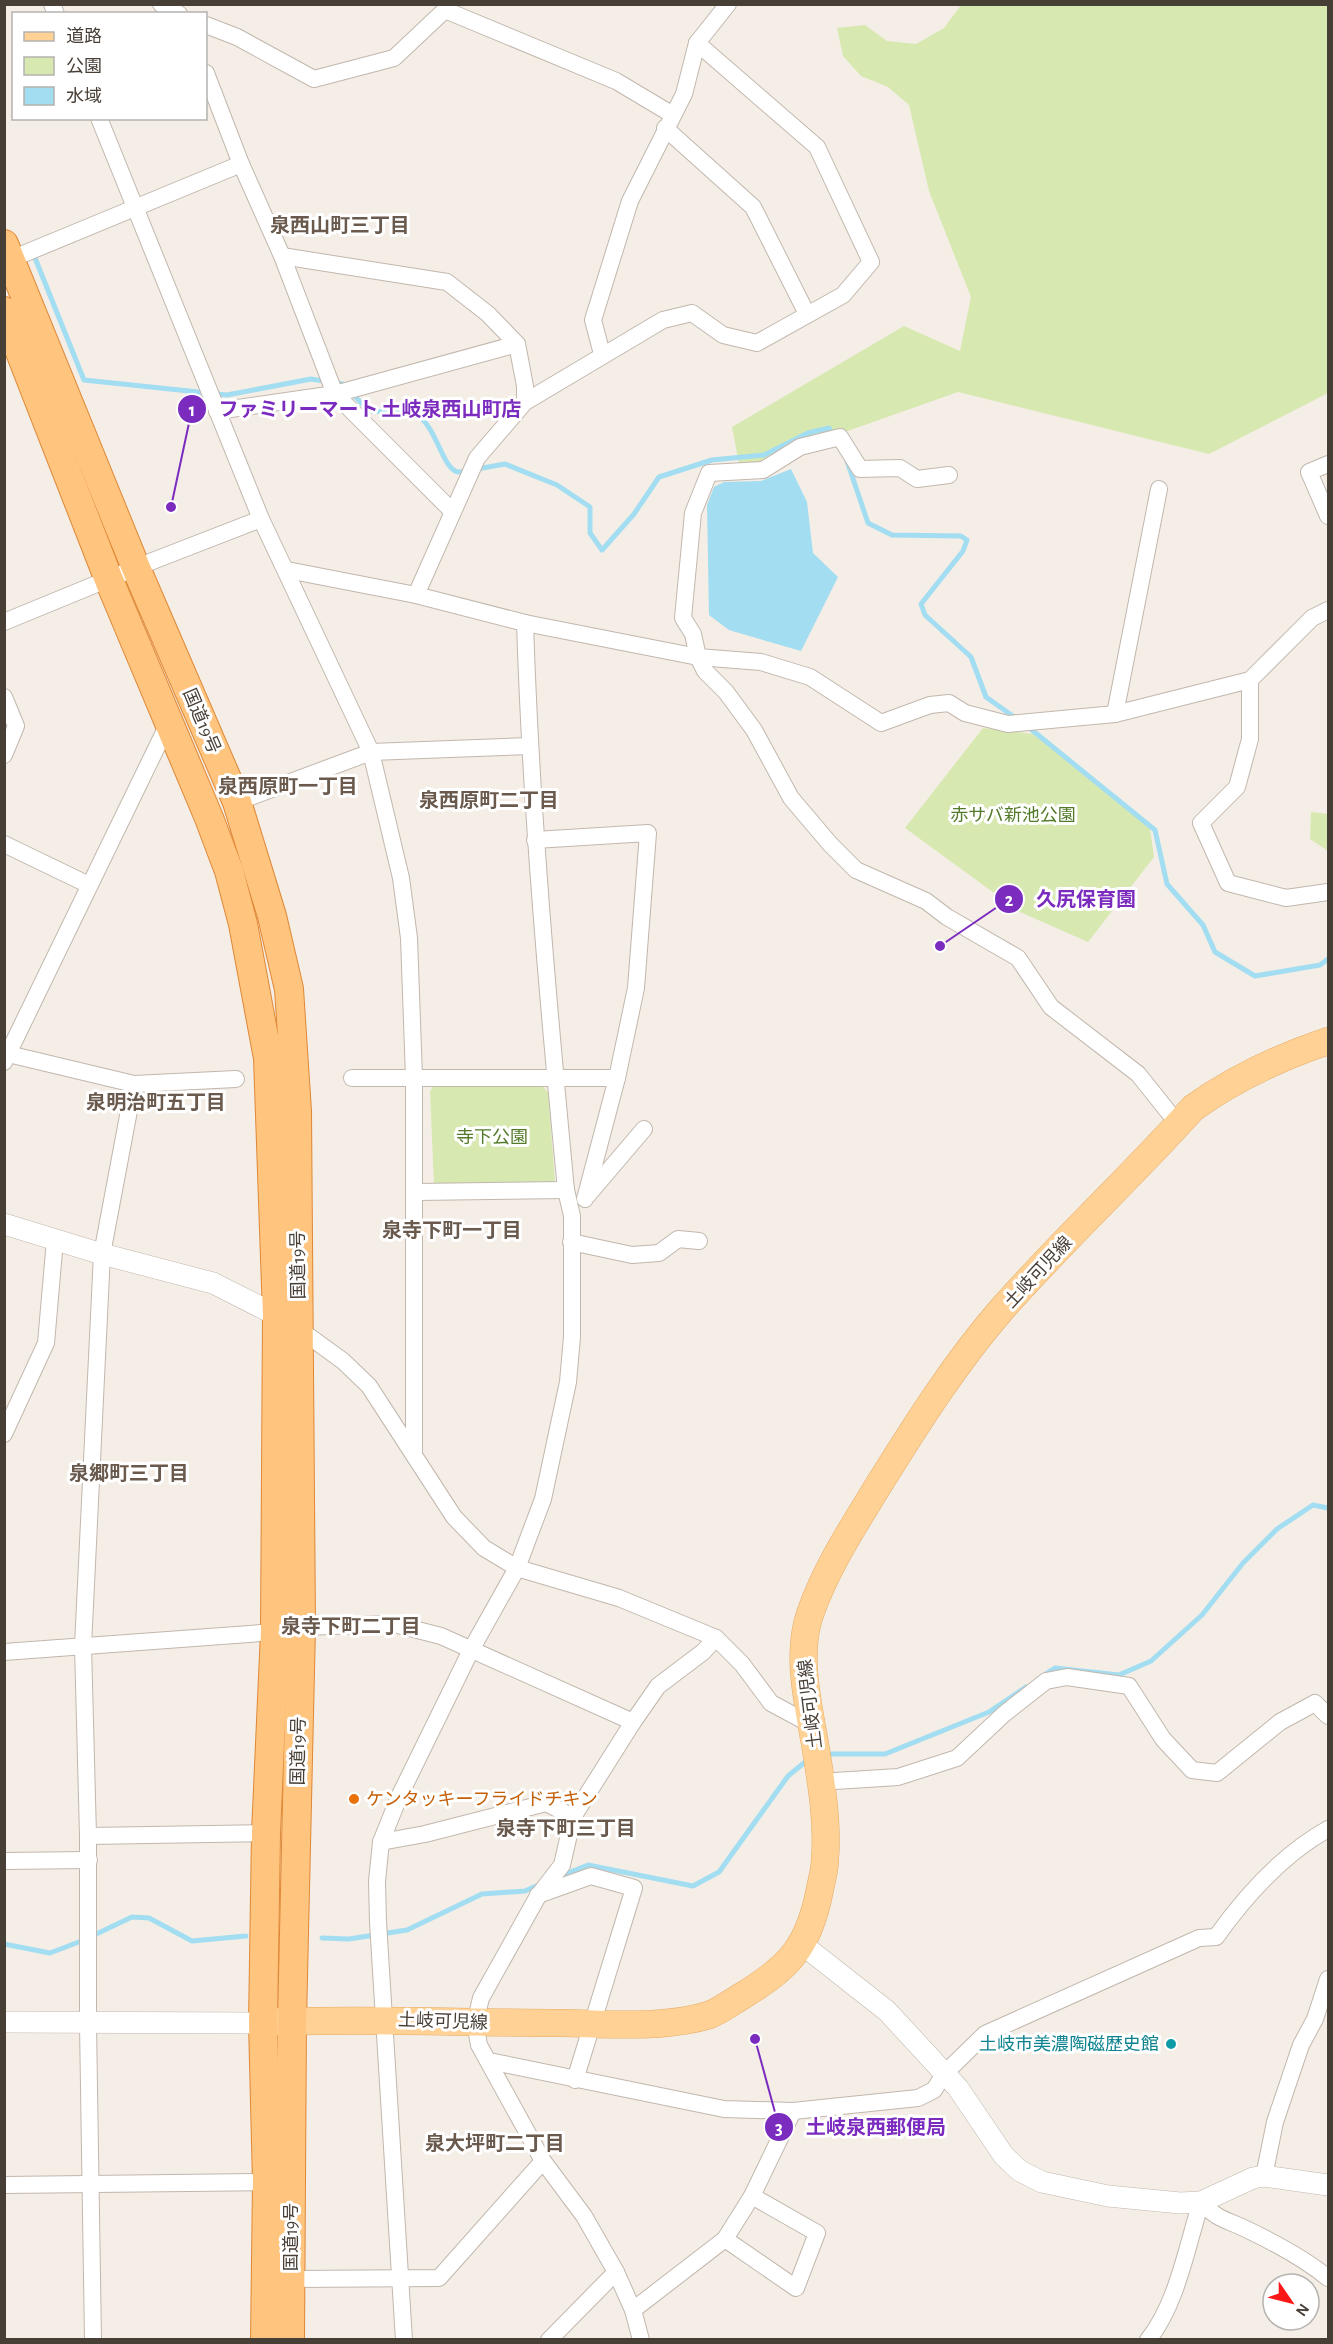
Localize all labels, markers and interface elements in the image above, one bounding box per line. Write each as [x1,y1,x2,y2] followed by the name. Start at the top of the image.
[12,12,207,120] legend
[66,26,102,46] text: 道路
[66,57,102,76] text: 公園
[66,87,102,106] text: 水域
[270,215,410,236] district label: 泉西山町三丁目
[177,390,534,428] callout: ファミリーマート 土岐泉西山町店
[218,399,522,420] text: ファミリーマート 土岐泉西山町店
[189,402,195,420] text: 1
[179,685,225,757] street label: 国道19号
[218,776,358,797] district label: 泉西原町一丁目
[419,790,559,811] district label: 泉西原町二丁目
[950,806,1076,825] park label: 赤サバ新池公園
[994,880,1148,918] callout: 久尻保育園
[1036,889,1136,910] text: 久尻保育園
[1005,892,1014,910] text: 2
[86,1092,226,1113] district label: 泉明治町五丁目
[456,1128,528,1147] park label: 寺下公園
[382,1220,522,1241] district label: 泉寺下町一丁目
[287,1231,309,1299] street label: 国道19号
[1000,1232,1076,1312] street label: 土岐可児線
[69,1463,189,1484] district label: 泉郷町三丁目
[281,1616,421,1637] district label: 泉寺下町二丁目
[795,1658,825,1750] street label: 土岐可児線
[287,1717,309,1785] street label: 国道19号
[366,1790,598,1809] place label: ケンタッキーフライドチキン
[347,1792,361,1806] marker: ケンタッキーフライドチキン
[496,1818,636,1839] district label: 泉寺下町三丁目
[398,2009,488,2033] street label: 土岐可児線
[979,2034,1159,2054] place label: 土岐市美濃陶磁歴史館
[1164,2037,1178,2051] marker: 土岐市美濃陶磁歴史館
[764,2108,958,2146] callout: 土岐泉西郵便局
[806,2117,946,2138] text: 土岐泉西郵便局
[775,2120,783,2138] text: 3
[425,2133,565,2154] district label: 泉大坪町二丁目
[281,2203,301,2271] street label: 国道19号
[1261,2272,1321,2332] north arrow
[1293,2301,1312,2319] text: N

